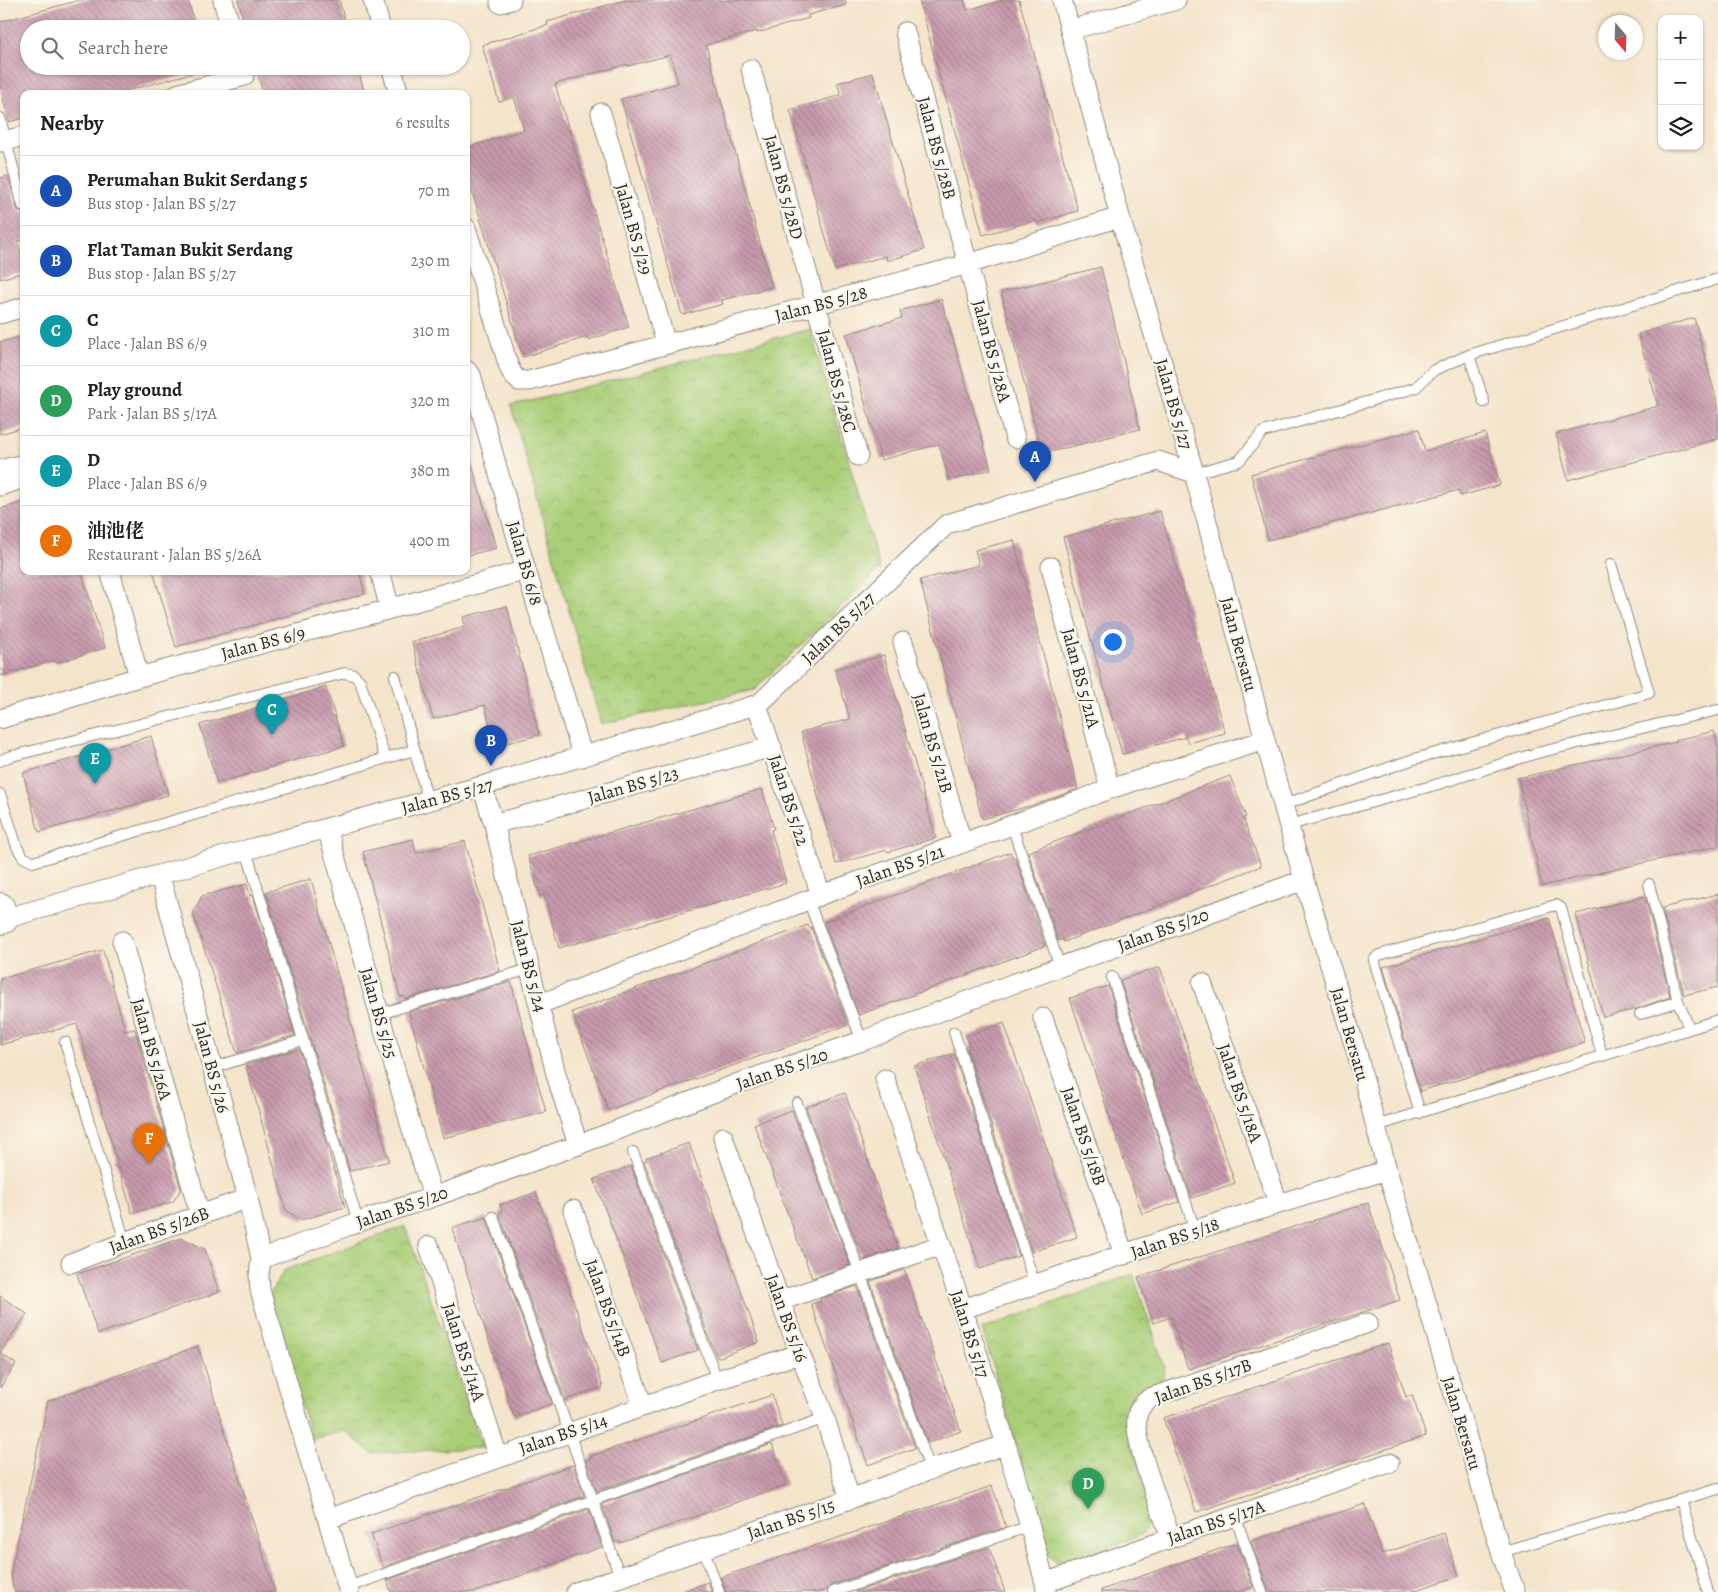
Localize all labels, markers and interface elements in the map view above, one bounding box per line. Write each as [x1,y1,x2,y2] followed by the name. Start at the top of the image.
[1598,15,1643,60] north arrow
[1658,15,1703,150] map controls
[1658,15,1703,60] button: +
[20,20,470,75] search box
[38,34,66,62] icon: search
[78,35,168,61] text: Search here
[1658,60,1703,105] button: −
[912,94,962,202] street label: Jalan BS 5/28B
[1658,105,1703,150] button: layers
[40,109,103,137] text: Nearby
[396,112,450,134] text: 6 results
[759,132,809,242] street label: Jalan BS 5/28D
[87,167,308,193] text: Perumahan Bukit Serdang 5
[51,180,61,202] text: A
[418,180,450,202] text: 70 m
[609,180,659,278] street label: Jalan BS 5/29
[87,193,236,215] text: Bus stop · Jalan BS 5/27
[87,237,293,263] text: Flat Taman Bukit Serdang
[51,250,61,272] text: B
[411,250,450,272] text: 230 m
[87,263,236,285] text: Bus stop · Jalan BS 5/27
[772,280,870,328] street label: Jalan BS 5/28
[967,297,1017,405] street label: Jalan BS 5/28A
[87,307,99,333] text: C
[51,320,61,342] text: C
[413,320,450,342] text: 310 m
[812,327,862,435] street label: Jalan BS 5/28C
[87,333,207,355] text: Place · Jalan BS 6/9
[1150,356,1199,453] street label: Jalan BS 5/27
[87,377,182,403] text: Play ground
[50,390,62,412] text: D
[411,390,450,412] text: 320 m
[87,403,217,425] text: Park · Jalan BS 5/17A
[1019,441,1051,482] pin: A
[87,447,100,473] text: D
[51,460,61,482] text: E
[411,460,450,482] text: 380 m
[87,473,207,495] text: Place · Jalan BS 6/9
[87,518,144,544] text: 油池佬
[502,518,548,608] street label: Jalan BS 6/8
[52,530,60,552] text: F
[409,530,450,552] text: 400 m
[87,544,261,566] text: Restaurant · Jalan BS 5/26A
[796,587,880,669] street label: Jalan BS 5/27
[1215,594,1263,694] street label: Jalan Bersatu
[218,620,308,666] street label: Jalan BS 6/9
[1056,625,1106,731] street label: Jalan BS 5/21A
[1100,629,1126,655] your location
[907,690,959,796] street label: Jalan BS 5/21B
[256,694,288,735] pin: C
[475,725,507,766] pin: B
[79,743,111,784] pin: E
[763,751,815,849] street label: Jalan BS 5/22
[585,761,681,809] street label: Jalan BS 5/23
[399,772,496,820] street label: Jalan BS 5/27
[853,839,947,893] street label: Jalan BS 5/21
[1114,902,1212,958] street label: Jalan BS 5/20
[505,917,553,1015] street label: Jalan BS 5/24
[355,965,403,1061] street label: Jalan BS 5/25
[1325,984,1375,1084] street label: Jalan Bersatu
[126,995,178,1103] street label: Jalan BS 5/26A
[188,1018,236,1116] street label: Jalan BS 5/26
[1212,1040,1268,1146] street label: Jalan BS 5/18A
[733,1042,831,1096] street label: Jalan BS 5/20
[1056,1083,1112,1189] street label: Jalan BS 5/18B
[133,1123,165,1164] pin: F
[353,1180,451,1234] street label: Jalan BS 5/20
[106,1201,212,1259] street label: Jalan BS 5/26B
[1127,1212,1223,1264] street label: Jalan BS 5/18
[579,1256,637,1360] street label: Jalan BS 5/14B
[760,1271,814,1365] street label: Jalan BS 5/16
[945,1287,996,1381] street label: Jalan BS 5/17
[437,1300,491,1405] street label: Jalan BS 5/14A
[1151,1352,1255,1410] street label: Jalan BS 5/17B
[1436,1373,1488,1473] street label: Jalan Bersatu
[516,1408,610,1460] street label: Jalan BS 5/14
[1072,1468,1104,1509] pin: D
[744,1493,838,1545] street label: Jalan BS 5/15
[1164,1494,1268,1550] street label: Jalan BS 5/17A

